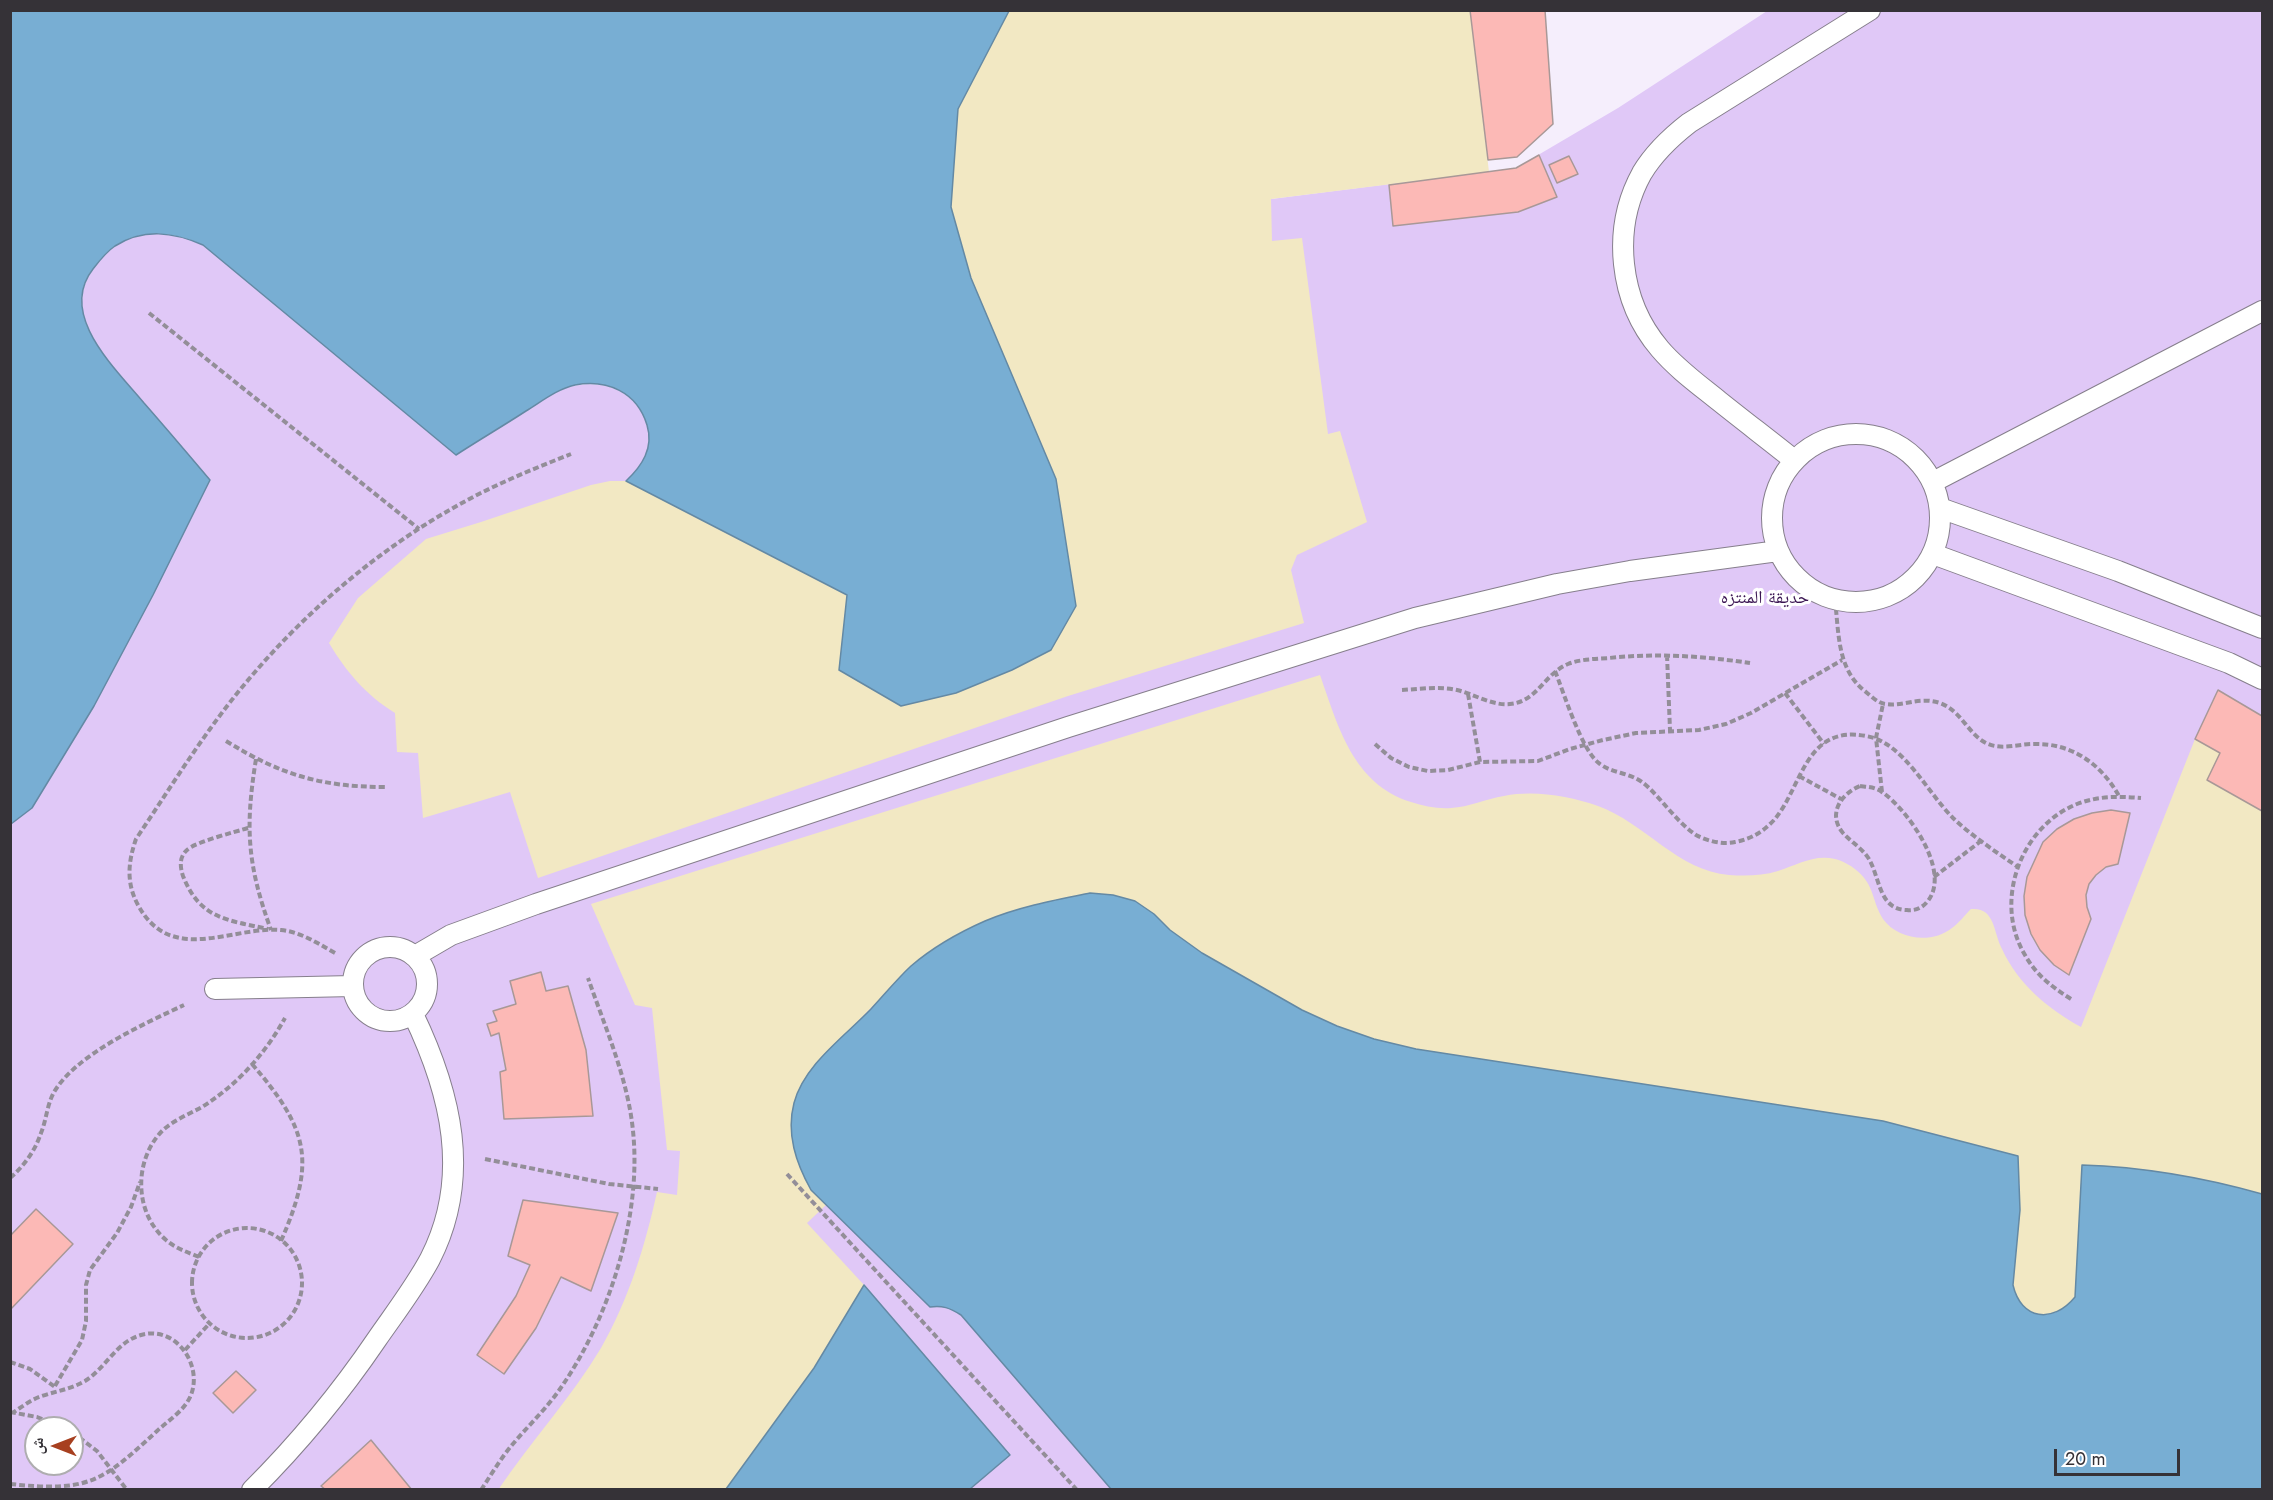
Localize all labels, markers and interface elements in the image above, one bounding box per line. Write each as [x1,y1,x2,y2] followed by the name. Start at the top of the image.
[1721,588,1809,610] park label: حديقة المنتزه
[24,1416,84,1476] north arrow
[2057,1437,2183,1475] scale bar
[26,1438,49,1455] text: ش
[2065,1446,2105,1472] text: 20 m

